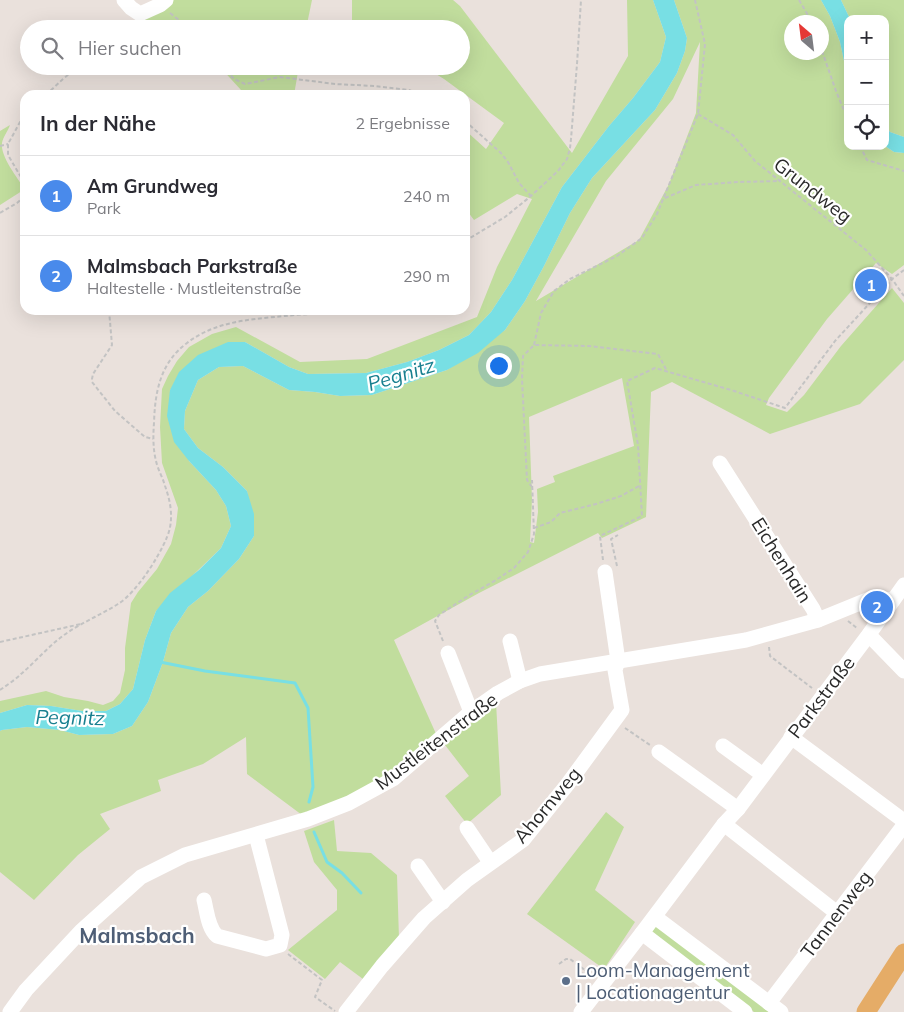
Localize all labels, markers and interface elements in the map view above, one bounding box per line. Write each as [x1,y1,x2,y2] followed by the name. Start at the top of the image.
[784,15,829,60] north arrow
[844,15,889,150] map controls
[844,15,889,60] button: +
[20,20,470,75] search box
[38,34,66,62] icon: search
[78,36,182,60] text: Hier suchen
[844,60,889,105] button: −
[844,105,889,150] button: locate
[40,110,156,136] text: In der Nähe
[355,113,450,133] text: 2 Ergebnisse
[769,152,857,228] street label: Grundweg
[87,174,218,198] text: Am Grundweg
[51,186,61,206] text: 1
[403,186,450,206] text: 240 m
[87,198,121,218] text: Park
[87,254,297,278] text: Malmsbach Parkstraße
[51,266,61,286] text: 2
[403,266,450,286] text: 290 m
[855,266,887,304] pin: 1
[87,278,301,298] text: Haltestelle · Mustleitenstraße
[364,352,438,396] water label: Pegnitz
[486,353,512,379] your location
[746,513,818,607] street label: Eichenhain
[861,588,893,626] pin: 2
[782,651,860,743] street label: Parkstraße
[370,687,502,795] street label: Mustleitenstraße
[35,704,106,730] water label: Pegnitz
[508,762,586,848] street label: Ahornweg
[795,866,877,962] street label: Tannenweg
[79,922,195,948] district label: Malmsbach
[576,958,750,1004] place label: Loom-Management | Locationagentur
[560,975,572,987] marker: Loom-Management | Locationagentur

